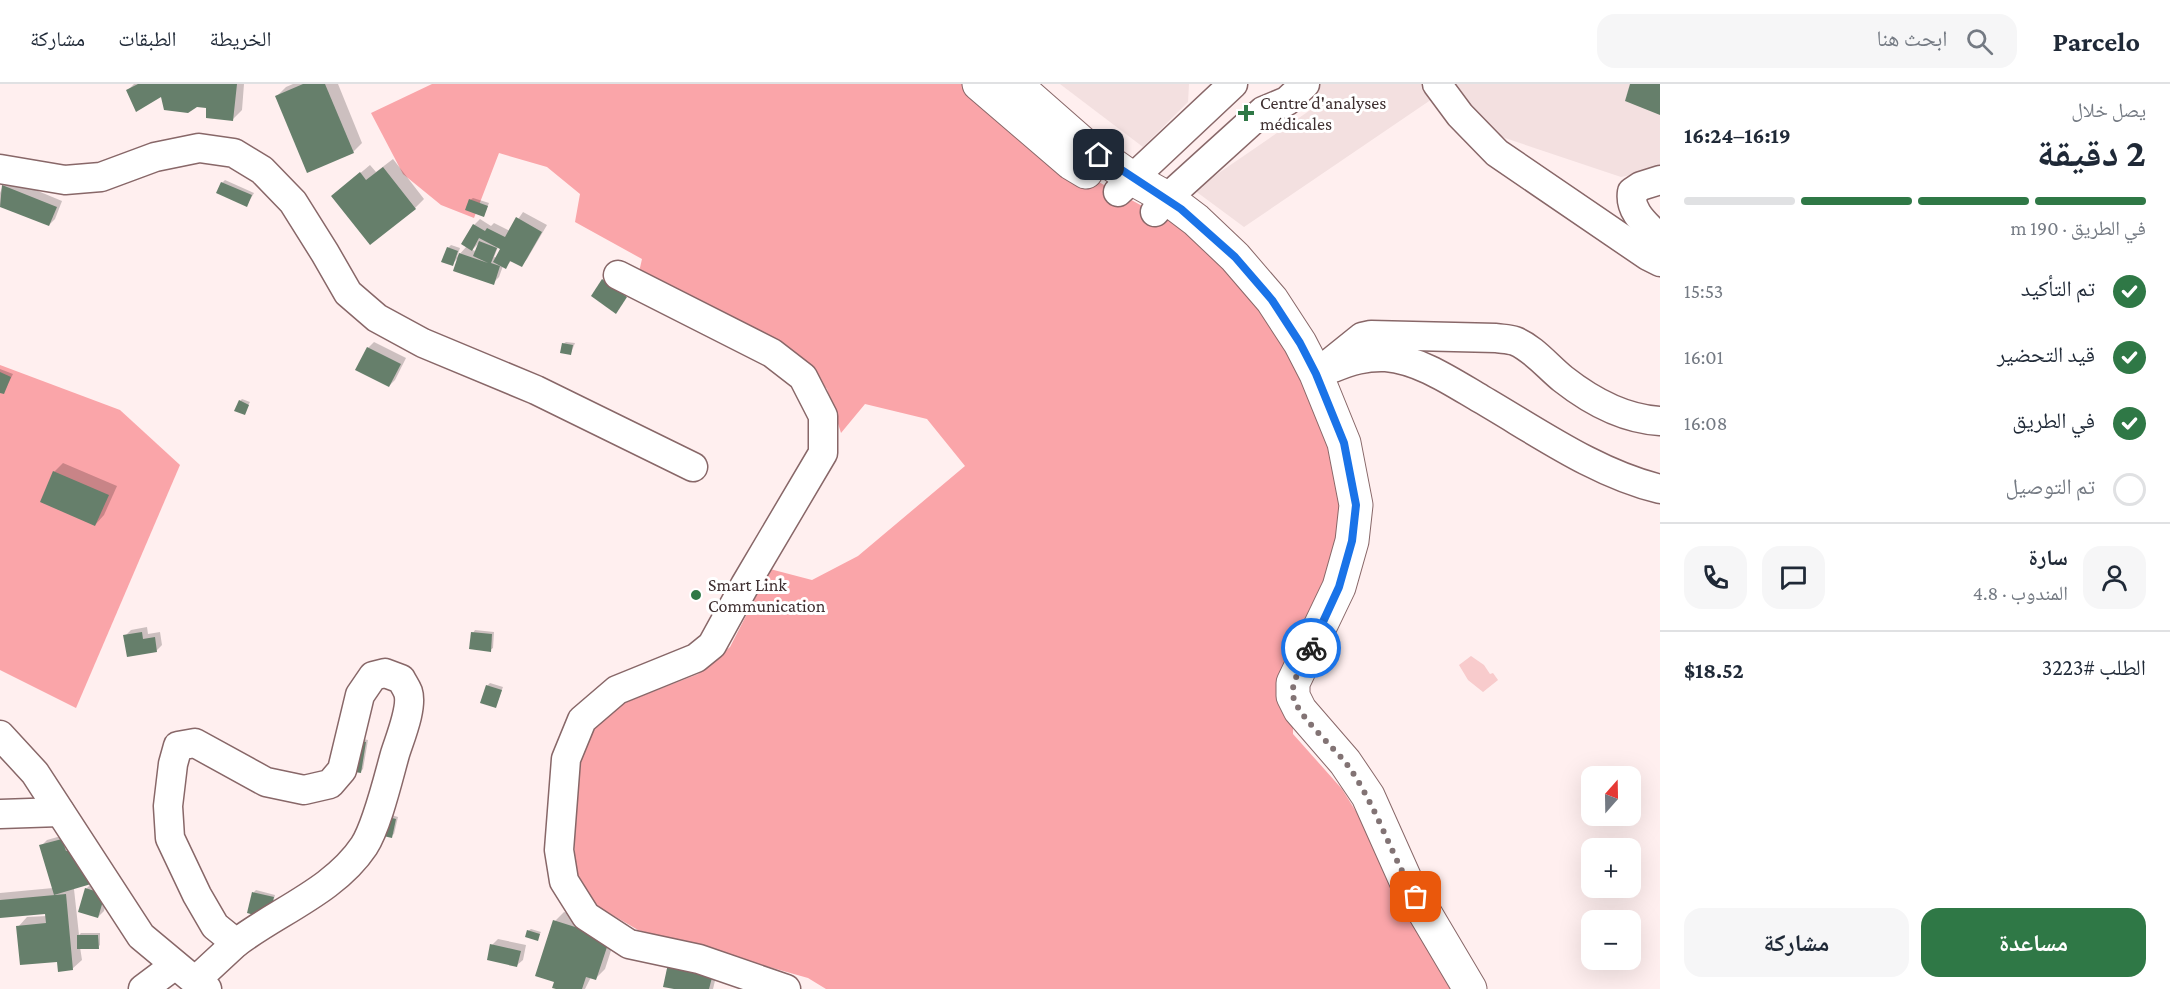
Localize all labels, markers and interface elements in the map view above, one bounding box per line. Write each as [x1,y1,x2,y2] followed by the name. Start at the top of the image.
[1597,14,2017,68] search box
[1963,25,1996,58] icon: search
[1876,26,1948,51] text: ابحث هنا
[2053,26,2140,57] text: Parcelo
[30,27,85,51] text: مشاركة
[118,27,177,51] text: الطبقات
[210,27,271,51] text: الخريطة
[1260,93,1386,134] place label: Centre d'analyses médicales
[2071,99,2146,121] text: يصل خلال
[1237,104,1255,122] marker: Centre d'analyses médicales
[1684,123,1791,148] text: 16:19–16:24
[1073,129,1124,180] pin
[2037,131,2146,174] text: 2 دقيقة
[1082,138,1115,171] icon: home
[2011,217,2146,239] text: في الطريق · 190 m
[2113,275,2146,308] icon: check
[2021,276,2095,301] text: تم التأكيد
[1684,280,1723,302] text: 15:53
[2113,341,2146,374] icon: check
[1997,342,2095,367] text: قيد التحضير
[1684,346,1723,368] text: 16:01
[2113,407,2146,440] icon: check
[2012,408,2095,433] text: في الطريق
[1684,412,1727,434] text: 16:08
[2005,474,2095,499] text: تم التوصيل
[2029,545,2068,570] text: سارة
[1684,546,1747,609] button: phone
[1762,546,1825,609] button: chat
[2083,546,2146,609] button: person
[708,575,826,616] place label: Smart Link Communication
[1973,582,2068,604] text: المندوب · 4.8
[689,588,703,602] marker: Smart Link Communication
[1281,618,1341,678] courier
[1295,632,1328,665] icon: bike
[2042,655,2146,680] text: الطلب #3223
[1684,658,1744,683] text: $18.52
[1581,766,1641,826] north arrow
[1581,766,1641,970] map controls
[1581,838,1641,898] button: +
[1390,871,1441,922] pin
[1399,880,1432,913] icon: bag
[1684,908,1909,977] button: مشاركة
[1921,908,2146,977] button: مساعدة
[1581,910,1641,970] button: −

